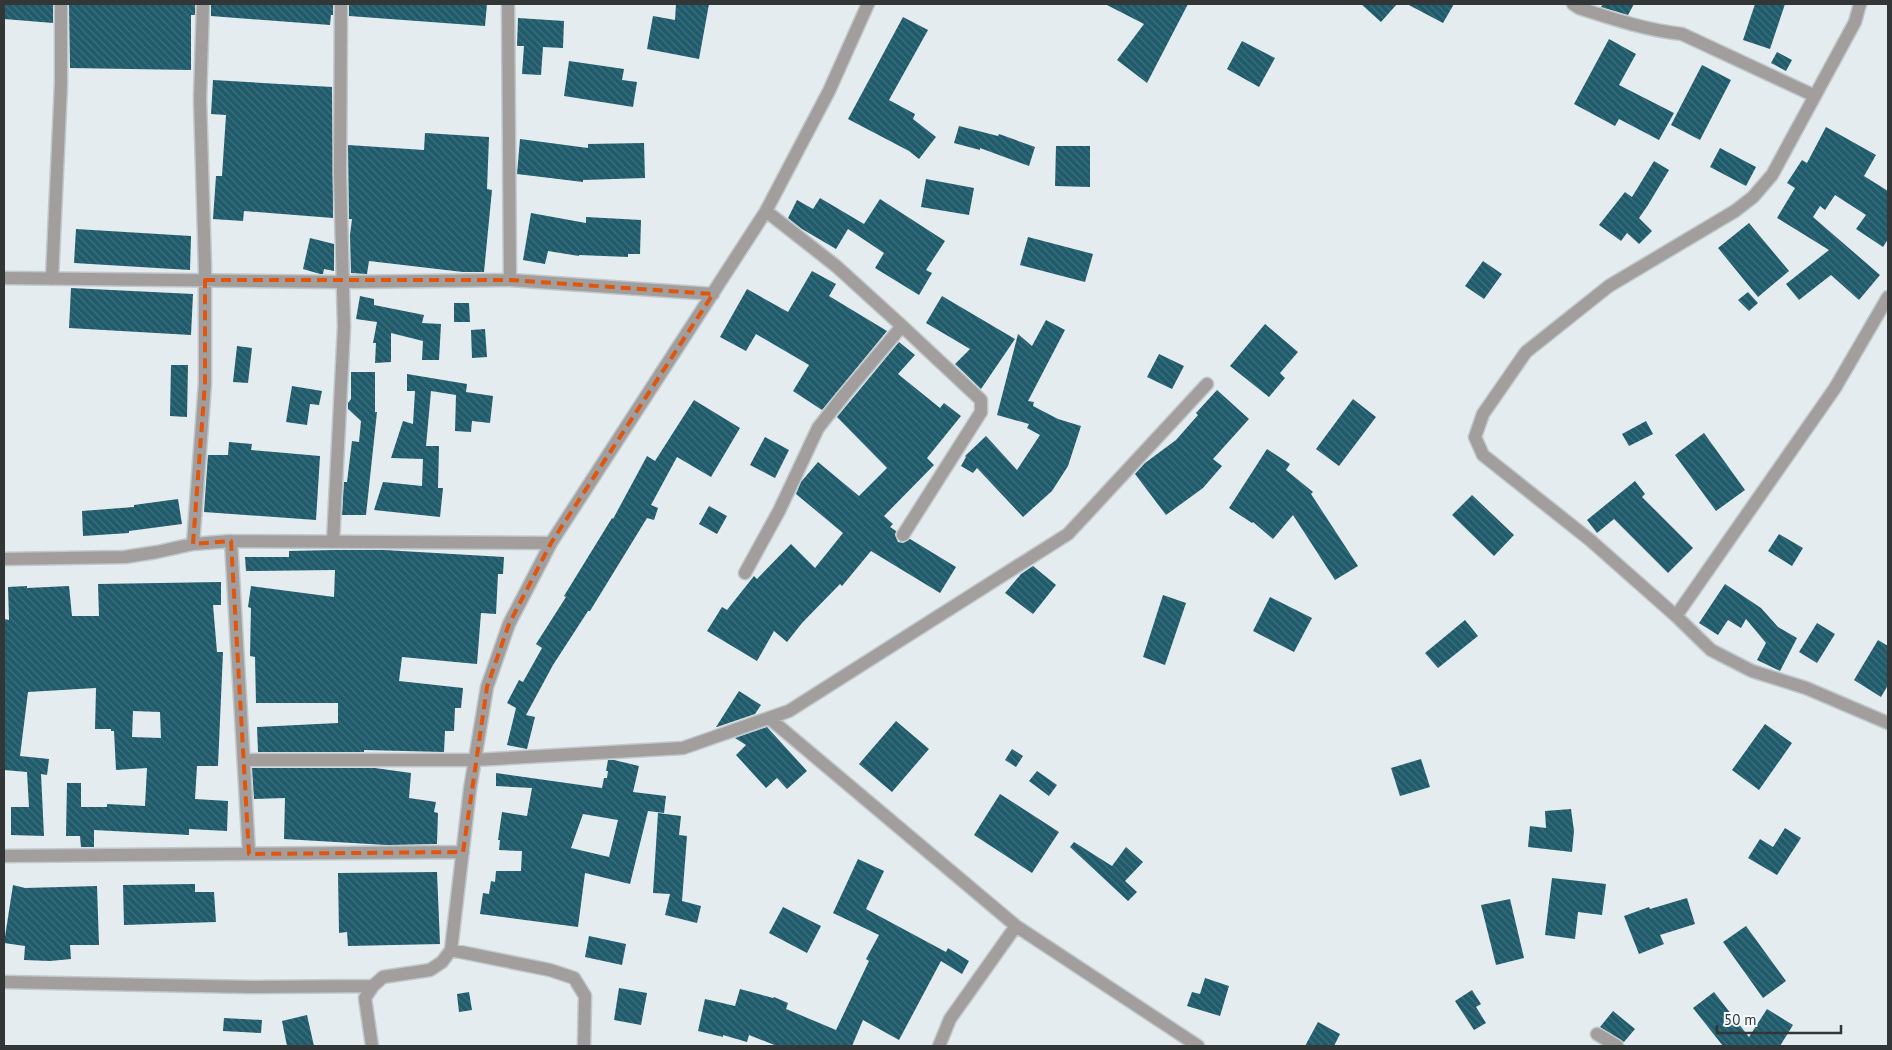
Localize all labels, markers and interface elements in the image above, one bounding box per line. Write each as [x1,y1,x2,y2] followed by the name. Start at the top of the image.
[1717,1002,1841,1034] scale bar
[1724,1010,1757,1029] text: 50 m

